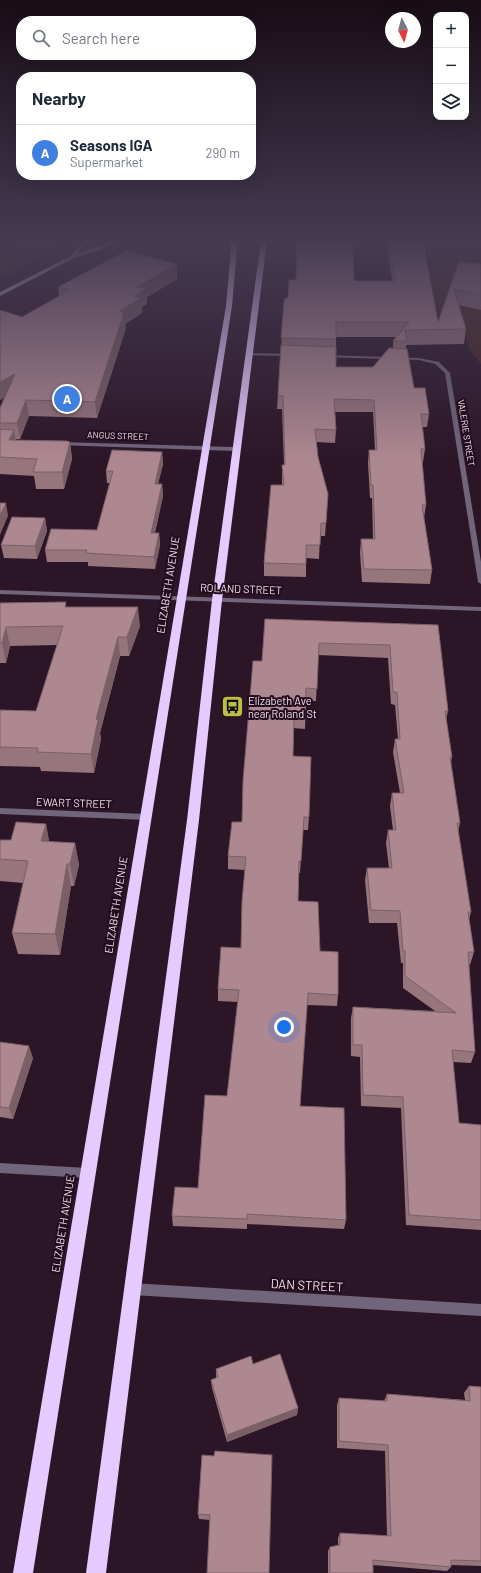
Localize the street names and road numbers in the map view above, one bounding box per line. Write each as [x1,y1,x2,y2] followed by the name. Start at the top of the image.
[456,399,477,467] street label: VALERIE STREET
[87,429,149,442] street label: ANGUS STREET
[153,535,182,634] street label: ELIZABETH AVENUE
[200,581,282,596] street label: ROLAND STREET
[36,795,112,810] street label: EWART STREET
[101,855,130,954] street label: ELIZABETH AVENUE
[48,1174,77,1273] street label: ELIZABETH AVENUE
[270,1275,344,1295] street label: DAN STREET

